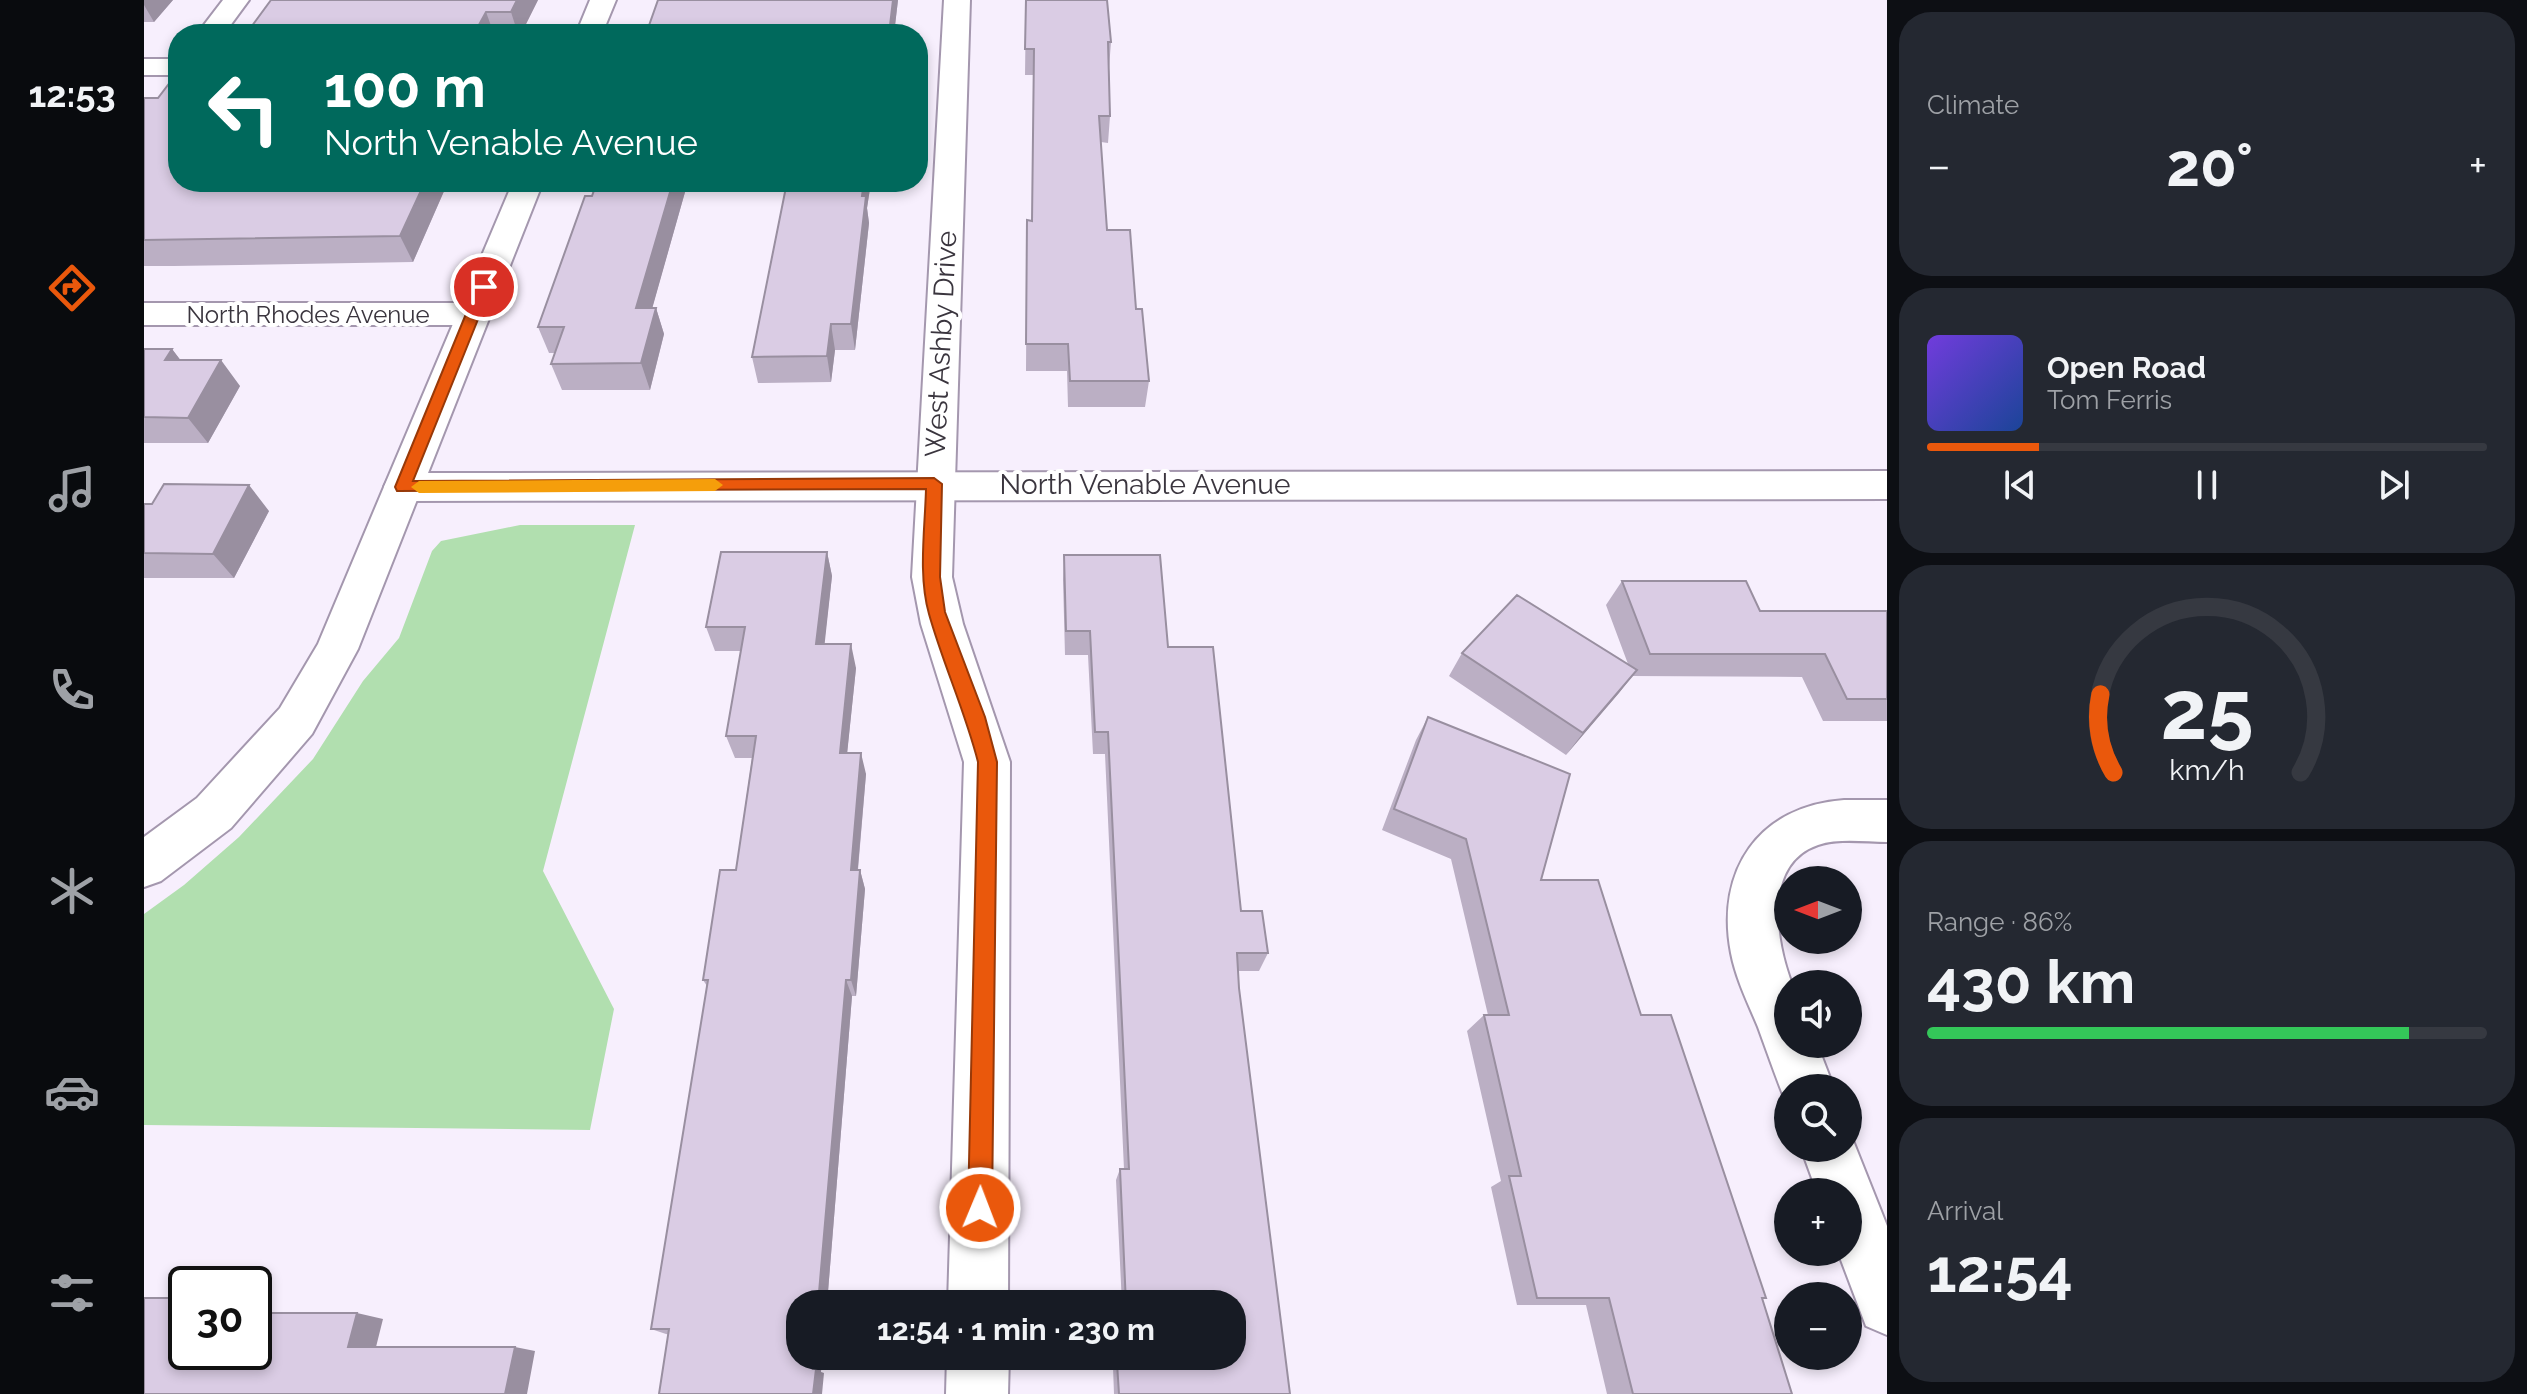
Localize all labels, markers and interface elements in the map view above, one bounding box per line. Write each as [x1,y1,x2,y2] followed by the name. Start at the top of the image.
[324,54,486,120] text: 100 m
[192,56,296,160] icon: left
[28,73,116,115] text: 12:53
[1927,90,2019,120] text: Climate
[324,121,698,163] text: North Venable Avenue
[2166,130,2253,200] text: 20°
[1927,140,1951,191] text: −
[2469,140,2487,191] text: +
[919,230,963,458] street label: West Ashby Drive
[450,253,518,321] pin
[44,260,100,316] icon: directions
[462,265,506,309] icon: arrive
[186,300,430,329] street label: North Rhodes Avenue
[2047,350,2206,385] text: Open Road
[2047,385,2172,415] text: Tom Ferris
[44,461,100,517] icon: music
[1998,463,2042,507] icon: previous
[2185,463,2229,507] icon: pause
[2372,463,2416,507] icon: next
[1000,468,1290,501] street label: North Venable Avenue
[2160,661,2254,758] text: 25
[44,662,100,718] icon: phone
[2169,753,2245,787] text: km/h
[44,863,100,919] icon: climate
[1774,866,1862,954] north arrow
[1774,866,1862,1370] map controls
[1927,907,2072,937] text: Range · 86%
[1927,947,2135,1017] text: 430 km
[1774,970,1862,1058] button: sound
[44,1064,100,1120] icon: car
[1774,1074,1862,1162] button: search
[938,1166,1022,1250] position arrow
[1774,1178,1862,1266] button: +
[1927,1196,2003,1226] text: Arrival
[1927,1236,2073,1306] text: 12:54
[44,1265,100,1321] icon: filters
[168,1266,272,1370] speed limit sign: 30
[1774,1282,1862,1370] button: −
[877,1312,1155,1347] text: 12:54 · 1 min · 230 m

